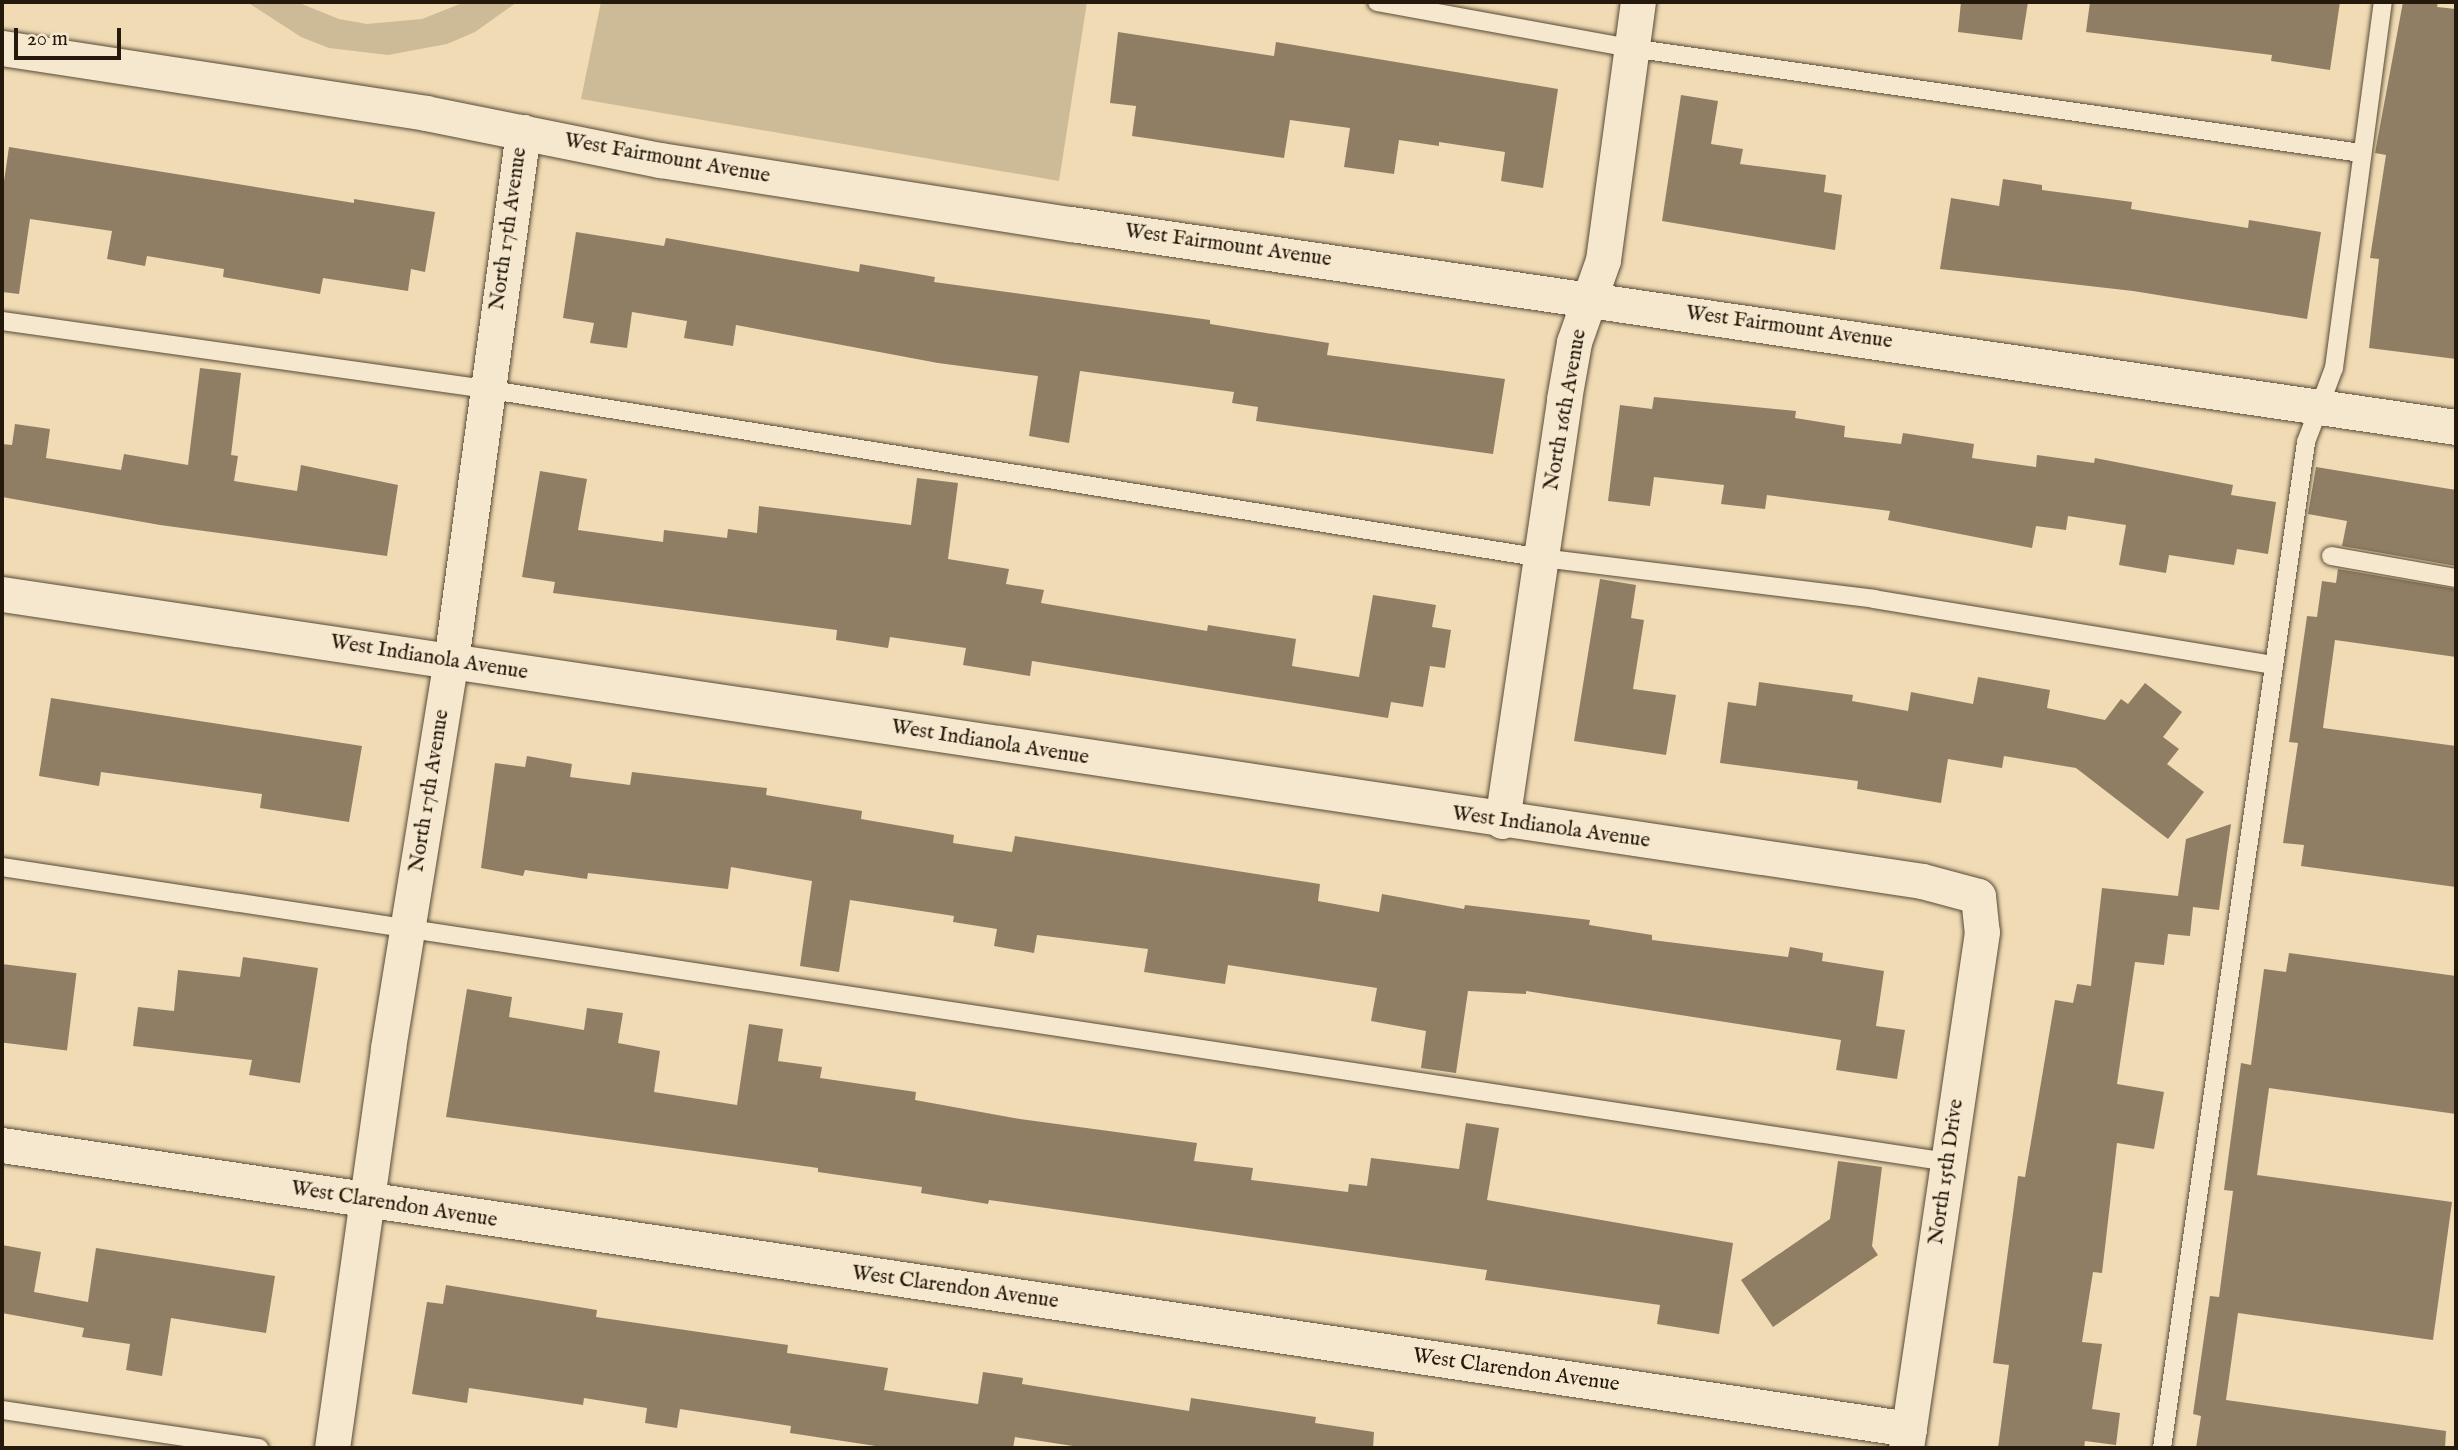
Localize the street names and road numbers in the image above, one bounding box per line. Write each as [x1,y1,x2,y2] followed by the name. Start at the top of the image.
[562,128,772,190] street label: West Fairmount Avenue
[485,146,533,312] street label: North 17th Avenue
[1123,219,1333,273] street label: West Fairmount Avenue
[1684,301,1894,355] street label: West Fairmount Avenue
[1539,327,1593,493] street label: North 16th Avenue
[328,630,530,686] street label: West Indianola Avenue
[405,708,455,874] street label: North 17th Avenue
[889,715,1091,771] street label: West Indianola Avenue
[1450,802,1652,854] street label: West Indianola Avenue
[1924,1098,1970,1246] street label: North 15th Drive
[289,1176,499,1234] street label: West Clarendon Avenue
[850,1261,1060,1315] street label: West Clarendon Avenue
[1411,1344,1621,1398] street label: West Clarendon Avenue

